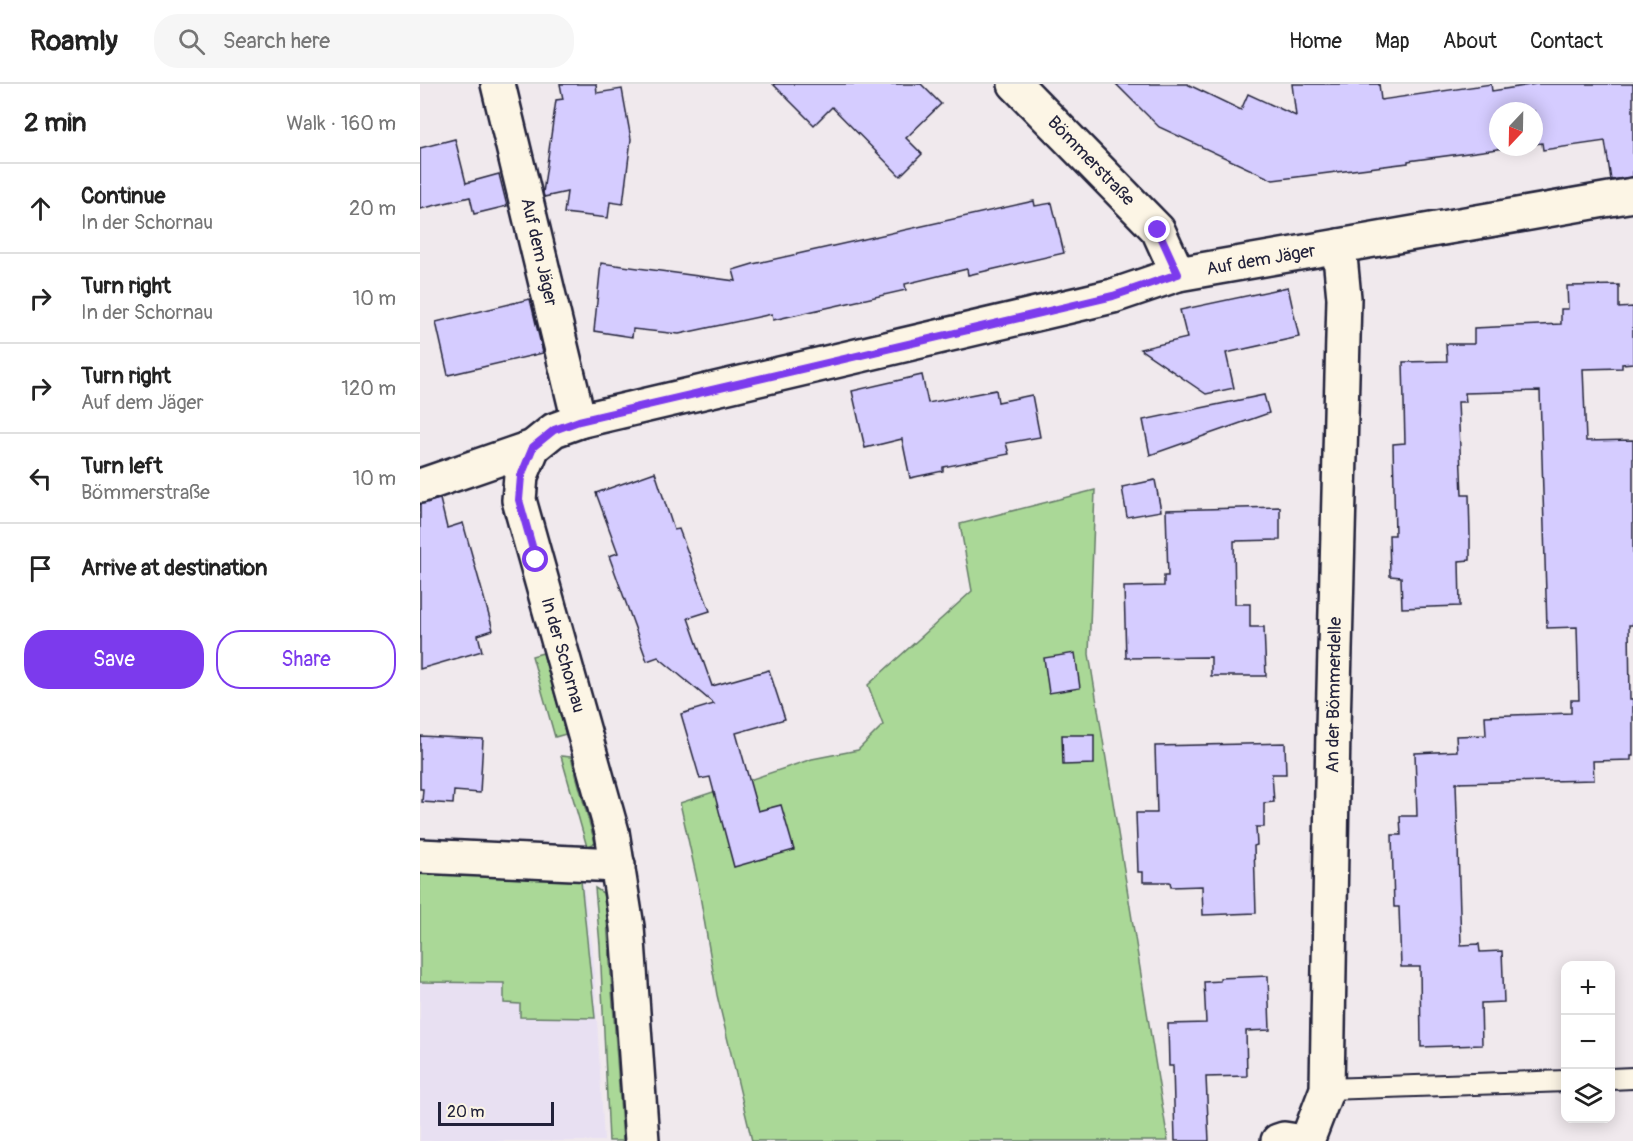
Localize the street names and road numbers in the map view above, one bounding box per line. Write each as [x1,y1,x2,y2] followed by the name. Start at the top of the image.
[1042,111,1140,211] street label: Bömmerstraße
[515,196,563,309] street label: Auf dem Jäger
[1205,239,1318,281] street label: Auf dem Jäger
[536,595,590,715] street label: In der Schornau
[1321,617,1347,773] street label: An der Bömmerdelle

